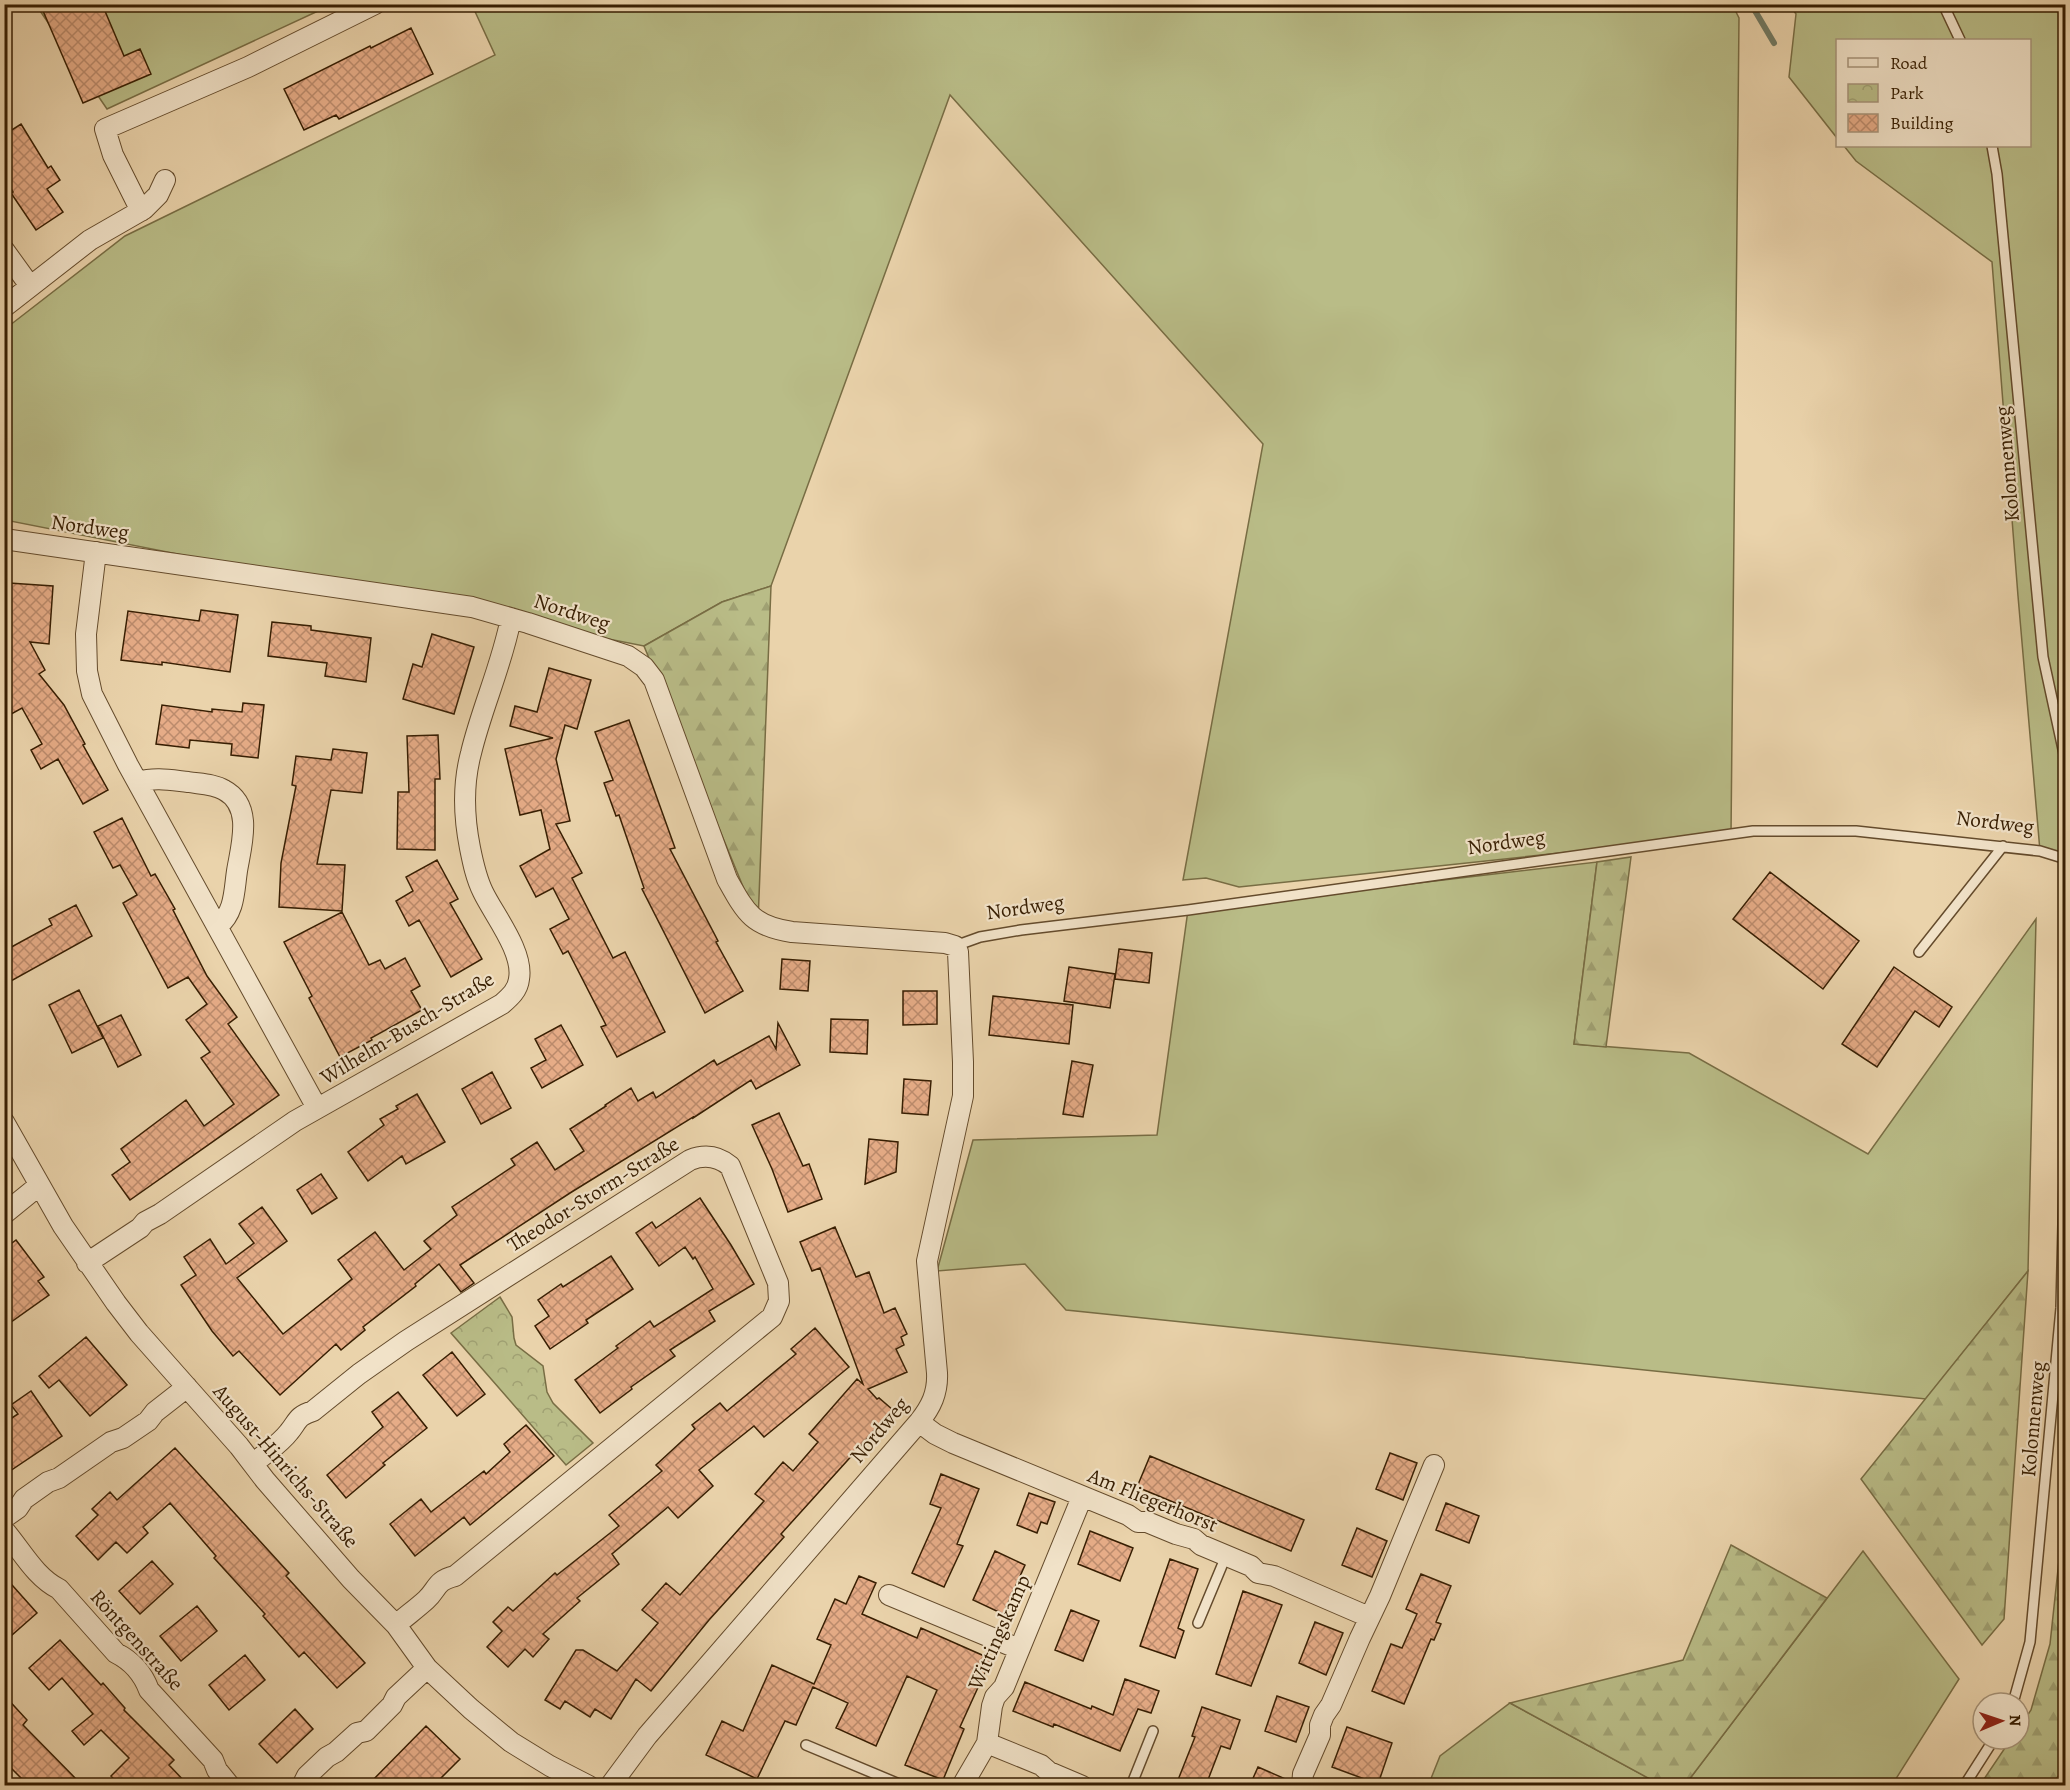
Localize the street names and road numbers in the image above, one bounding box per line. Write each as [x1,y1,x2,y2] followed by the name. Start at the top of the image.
[1988,404,2026,523] street label: Kolonnenweg
[49,508,131,546] street label: Nordweg
[530,587,614,638] street label: Nordweg
[1954,803,2036,841] street label: Nordweg
[1465,823,1547,861] street label: Nordweg
[984,888,1066,926] street label: Nordweg
[314,965,499,1092] street label: Wilhelm-Busch-Straße
[502,1130,684,1258] street label: Theodor-Storm-Straße
[2014,1359,2052,1478] street label: Kolonnenweg
[206,1377,365,1554] street label: August-Hinrichs-Straße
[843,1391,915,1469] street label: Nordweg
[1083,1461,1222,1539] street label: Am Fliegerhorst
[961,1570,1037,1695] street label: Wittingskamp
[84,1583,190,1697] street label: Röntgenstraße

